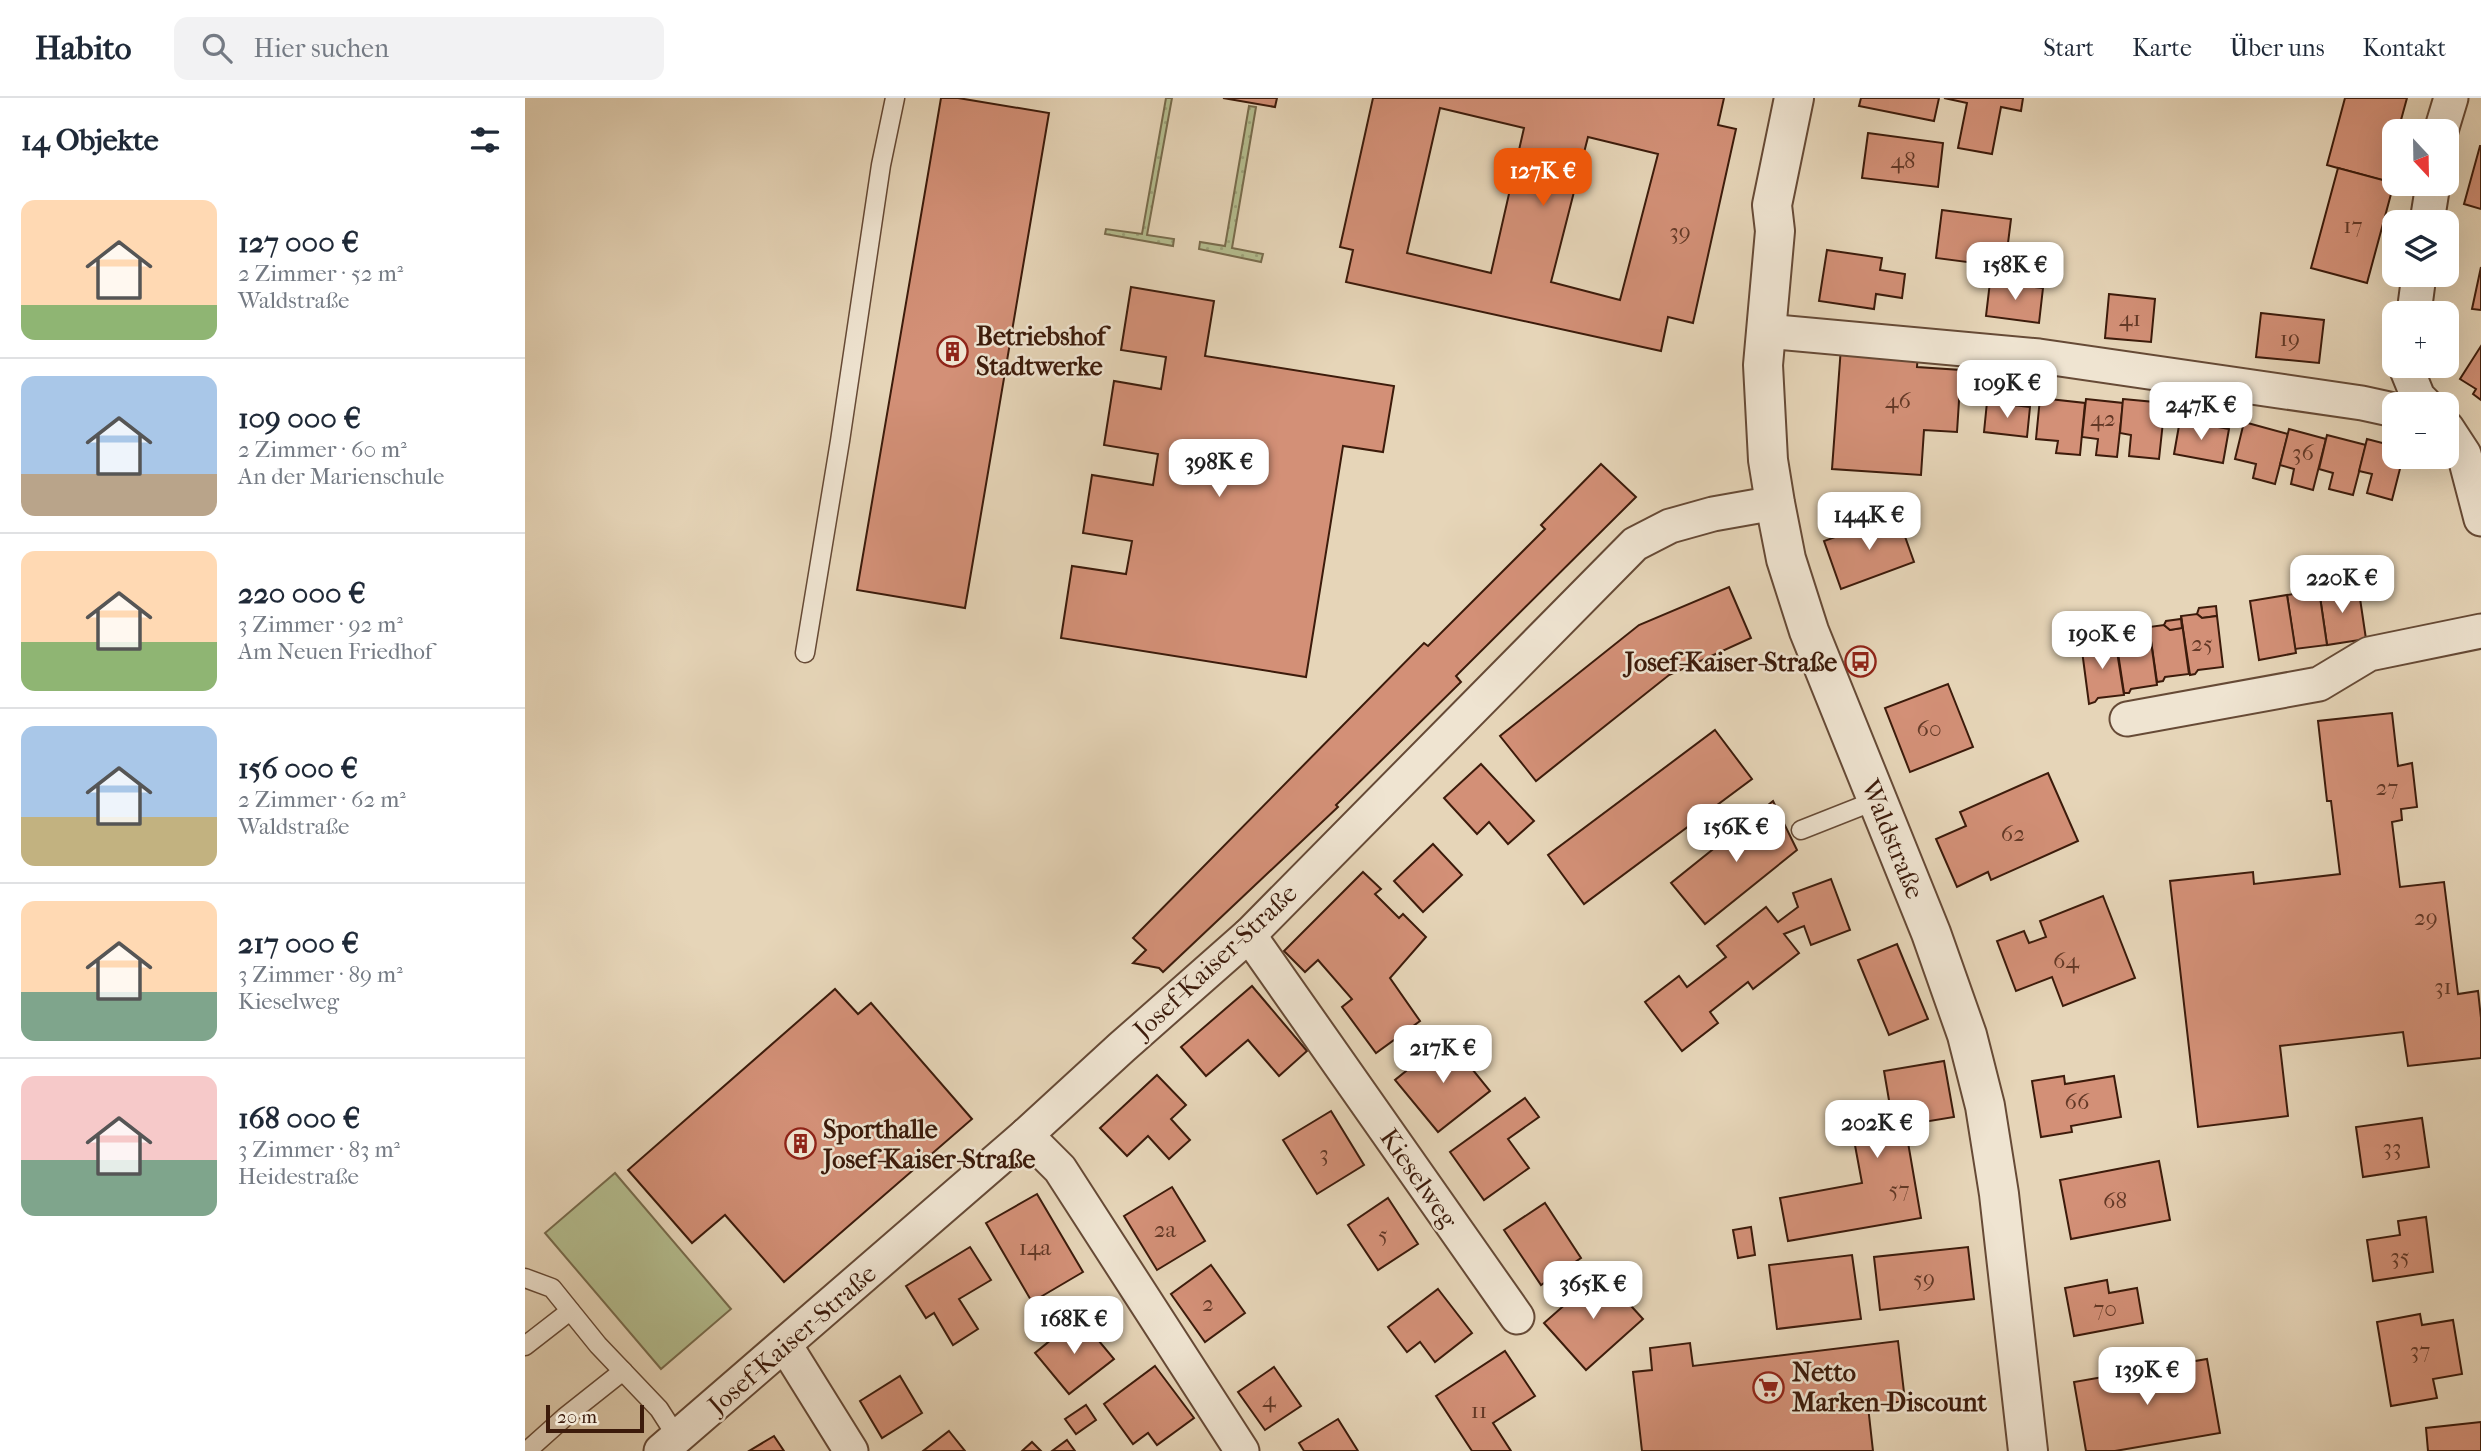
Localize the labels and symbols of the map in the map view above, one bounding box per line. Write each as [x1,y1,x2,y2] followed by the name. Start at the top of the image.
[2382,119,2459,196] north arrow
[1890,147,1916,174] house number: 48
[1486,148,1600,208] pin: 127K €
[2343,212,2363,239] house number: 17
[1669,218,1691,245] house number: 39
[1958,242,2072,302] pin: 158K €
[2119,305,2141,332] house number: 41
[976,321,1111,382] place label: Betriebshof Stadtwerke
[2280,325,2300,352] house number: 19
[936,334,970,368] building icon: Betriebshof Stadtwerke
[1950,360,2064,420] pin: 109K €
[2144,382,2258,442] pin: 247K €
[1885,387,1912,414] house number: 46
[2090,405,2116,432] house number: 42
[2292,439,2314,466] house number: 36
[1162,440,1276,499] pin: 398K €
[1812,492,1926,552] pin: 144K €
[2285,556,2399,615] pin: 220K €
[2045,612,2159,671] pin: 190K €
[2191,630,2213,657] house number: 25
[1843,645,1877,679] bus stop icon: Josef-Kaiser-Straße
[1622,647,1837,678] place label: Josef-Kaiser-Straße
[1916,715,1942,742] house number: 60
[1854,774,1931,904] street label: Waldstraße
[2376,774,2398,801] house number: 27
[1679,804,1793,864] pin: 156K €
[2001,820,2025,847] house number: 62
[1126,878,1304,1046] street label: Josef-Kaiser-Straße
[2414,904,2438,931] house number: 29
[2053,947,2080,974] house number: 64
[2434,973,2452,1000] house number: 31
[1386,1026,1500,1085] pin: 217K €
[2065,1088,2090,1115] house number: 66
[1820,1100,1934,1160] pin: 202K €
[820,1114,1035,1175] place label: Sporthalle Josef-Kaiser-Straße
[1373,1123,1465,1235] street label: Kieselweg
[783,1127,817,1161] building icon: Sporthalle Josef-Kaiser-Straße
[2383,1134,2401,1161] house number: 33
[1319,1140,1329,1167] house number: 3
[1888,1176,1910,1203] house number: 57
[2103,1187,2127,1214] house number: 68
[1154,1216,1177,1243] house number: 2a
[1378,1221,1388,1248] house number: 5
[1019,1234,1052,1261] house number: 14a
[2390,1243,2410,1270] house number: 35
[701,1258,883,1422] street label: Josef-Kaiser-Straße
[1536,1262,1650,1321] pin: 365K €
[1913,1265,1935,1292] house number: 59
[1202,1290,1214,1317] house number: 2
[2093,1295,2117,1322] house number: 70
[1017,1296,1131,1356] pin: 168K €
[2410,1337,2430,1364] house number: 37
[2090,1348,2204,1407] pin: 139K €
[1792,1357,1987,1418] place label: Netto Marken-Discount
[1752,1370,1786,1404] supermarket icon: Netto Marken-Discount
[1262,1386,1277,1413] house number: 4
[1471,1397,1487,1424] house number: 11
[546,1402,644,1434] scale bar

